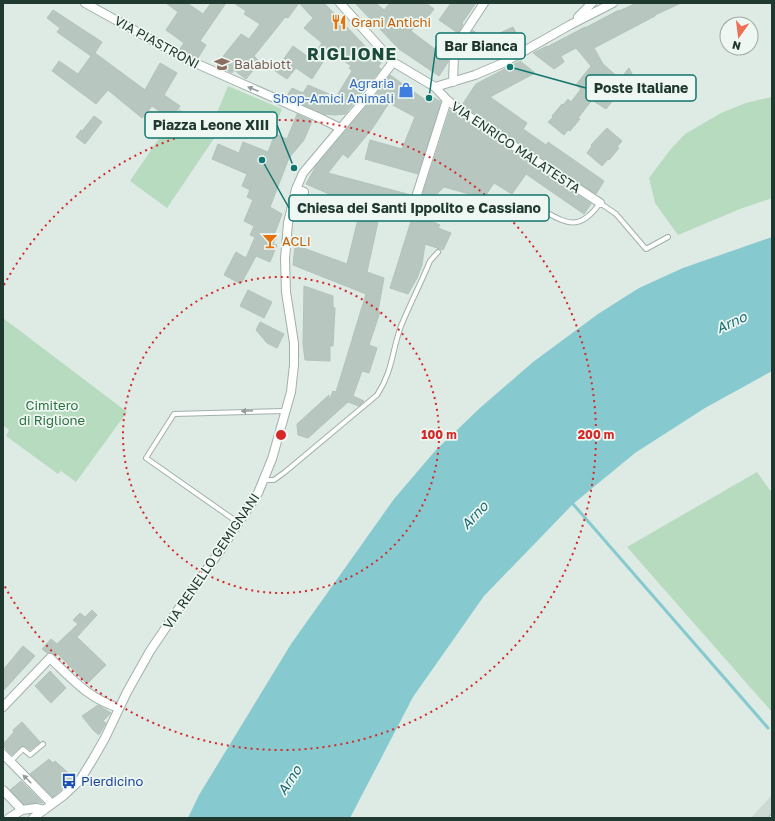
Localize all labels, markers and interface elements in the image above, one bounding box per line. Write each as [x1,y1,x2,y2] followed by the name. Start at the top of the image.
[112,12,202,72] street label: VIA PIASTRONI
[330,13,348,31] restaurant icon: Grani Antichi
[351,14,431,30] place label: Grani Antichi
[719,16,759,56] north arrow
[436,33,525,59] callout: Bar Bianca
[444,37,518,54] text: Bar Bianca
[731,39,742,54] text: N
[307,43,397,64] district label: RIGLIONE
[213,55,231,73] school or university icon: Balabiott
[234,56,291,72] place label: Balabiott
[273,75,394,106] place label: Agraria Shop-Amici Animali
[586,75,696,101] callout: Poste Italiane
[594,79,688,96] text: Poste Italiane
[397,81,415,99] shop icon: Agraria Shop-Amici Animali
[248,86,259,92] one-way arrow
[448,98,584,196] street label: VIA ENRICO MALATESTA
[145,112,277,138] callout: Piazza Leone XIII
[153,116,269,133] text: Piazza Leone XIII
[289,195,549,221] callout: Chiesa dei Santi Ippolito e Cassiano
[297,199,541,216] text: Chiesa dei Santi Ippolito e Cassiano
[261,232,279,250] bar icon: ACLI
[282,233,311,249] place label: ACLI
[713,307,750,336] water label: Arno
[19,397,85,428] park label: Cimitero di Riglione
[241,408,253,415] one-way arrow
[421,427,457,442] text: 100 m
[578,427,614,442] text: 200 m
[274,428,288,442] centre of rings
[159,490,263,632] street label: VIA RENELLO GEMIGNANI
[457,496,492,532] water label: Arno
[273,761,306,798] water label: Arno
[60,772,78,790] bus stop icon: Pierdicino
[81,773,144,789] place label: Pierdicino
[23,774,32,784] one-way arrow

